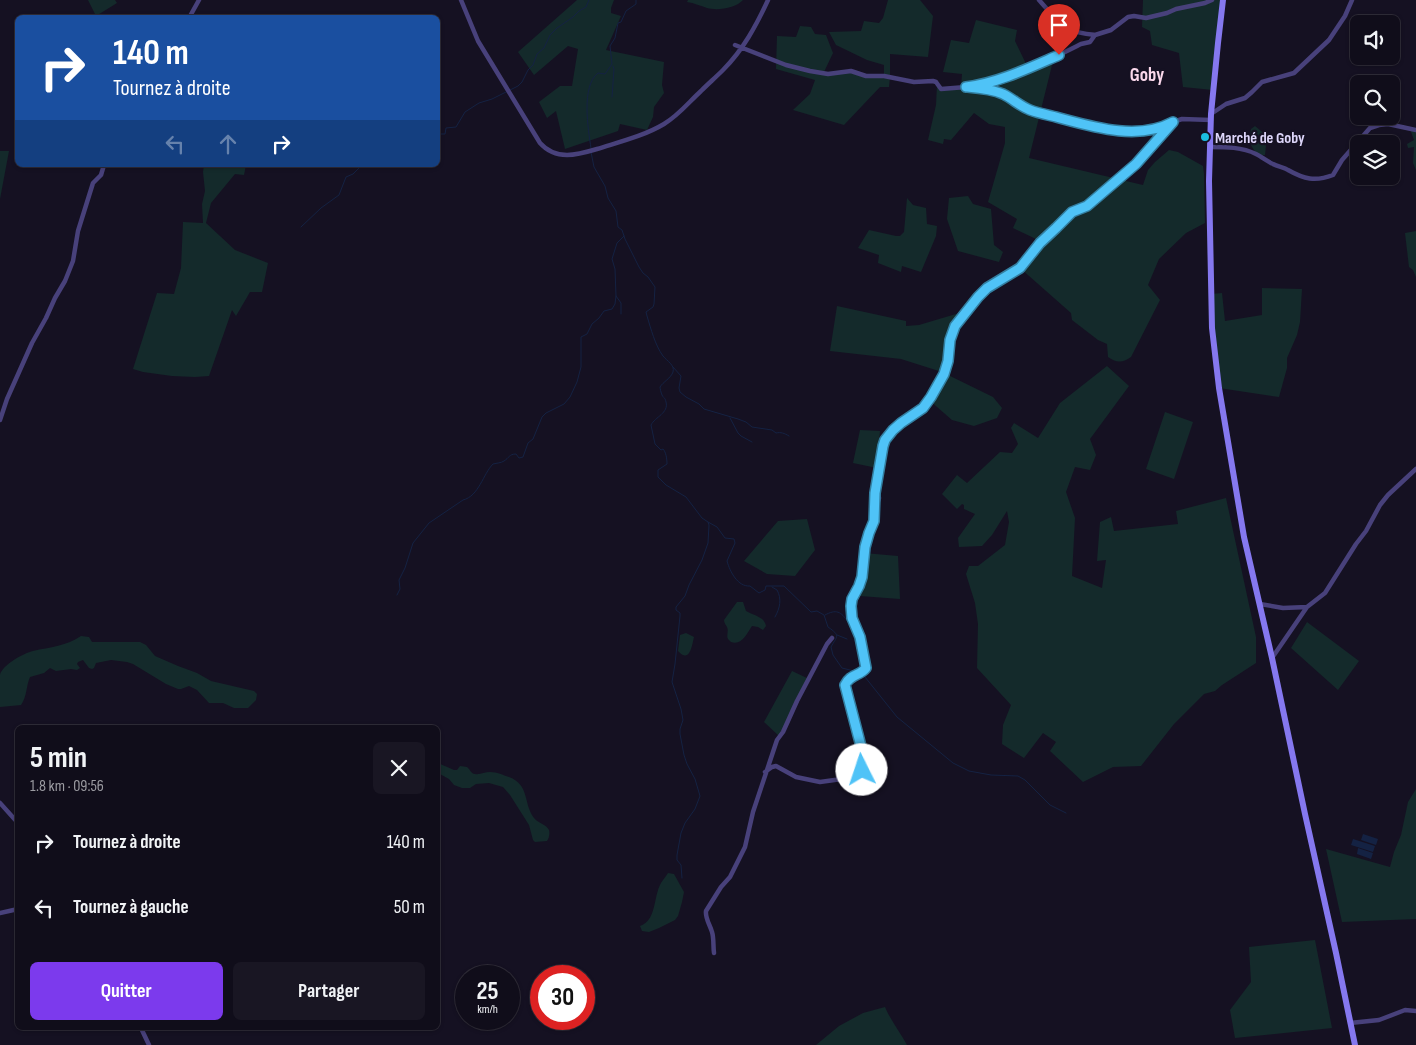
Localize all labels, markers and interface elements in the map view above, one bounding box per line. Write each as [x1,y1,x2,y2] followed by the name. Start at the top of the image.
[1038,4,1080,55] pin
[1045,11,1073,39] icon: arrive
[1350,15,1400,185] map controls
[1350,15,1400,65] button: sound
[113,32,189,75] text: 140 m
[30,35,95,100] icon: right
[1130,64,1164,87] district label: Goby
[113,75,230,102] text: Tournez à droite
[1350,75,1400,125] button: search
[1215,129,1305,148] place label: Marché de Goby
[161,130,189,158] icon: left
[214,130,242,158] icon: ahead
[267,130,295,158] icon: right
[1199,131,1211,143] marker: Marché de Goby
[1350,135,1400,185] button: layers
[30,740,87,776] text: 5 min
[373,742,425,794] button: close
[835,743,887,795] position arrow
[30,777,104,796] text: 1.8 km · 09:56
[30,829,58,857] icon: right
[73,831,181,854] text: Tournez à droite
[387,831,425,854] text: 140 m
[30,894,58,922] icon: left
[73,896,189,919] text: Tournez à gauche
[394,896,425,919] text: 50 m
[30,962,223,1020] button: Quitter
[233,962,425,1020] button: Partager
[530,965,595,1030] speed limit sign: 30
[477,976,498,1007] text: 25
[477,1002,498,1017] text: km/h

